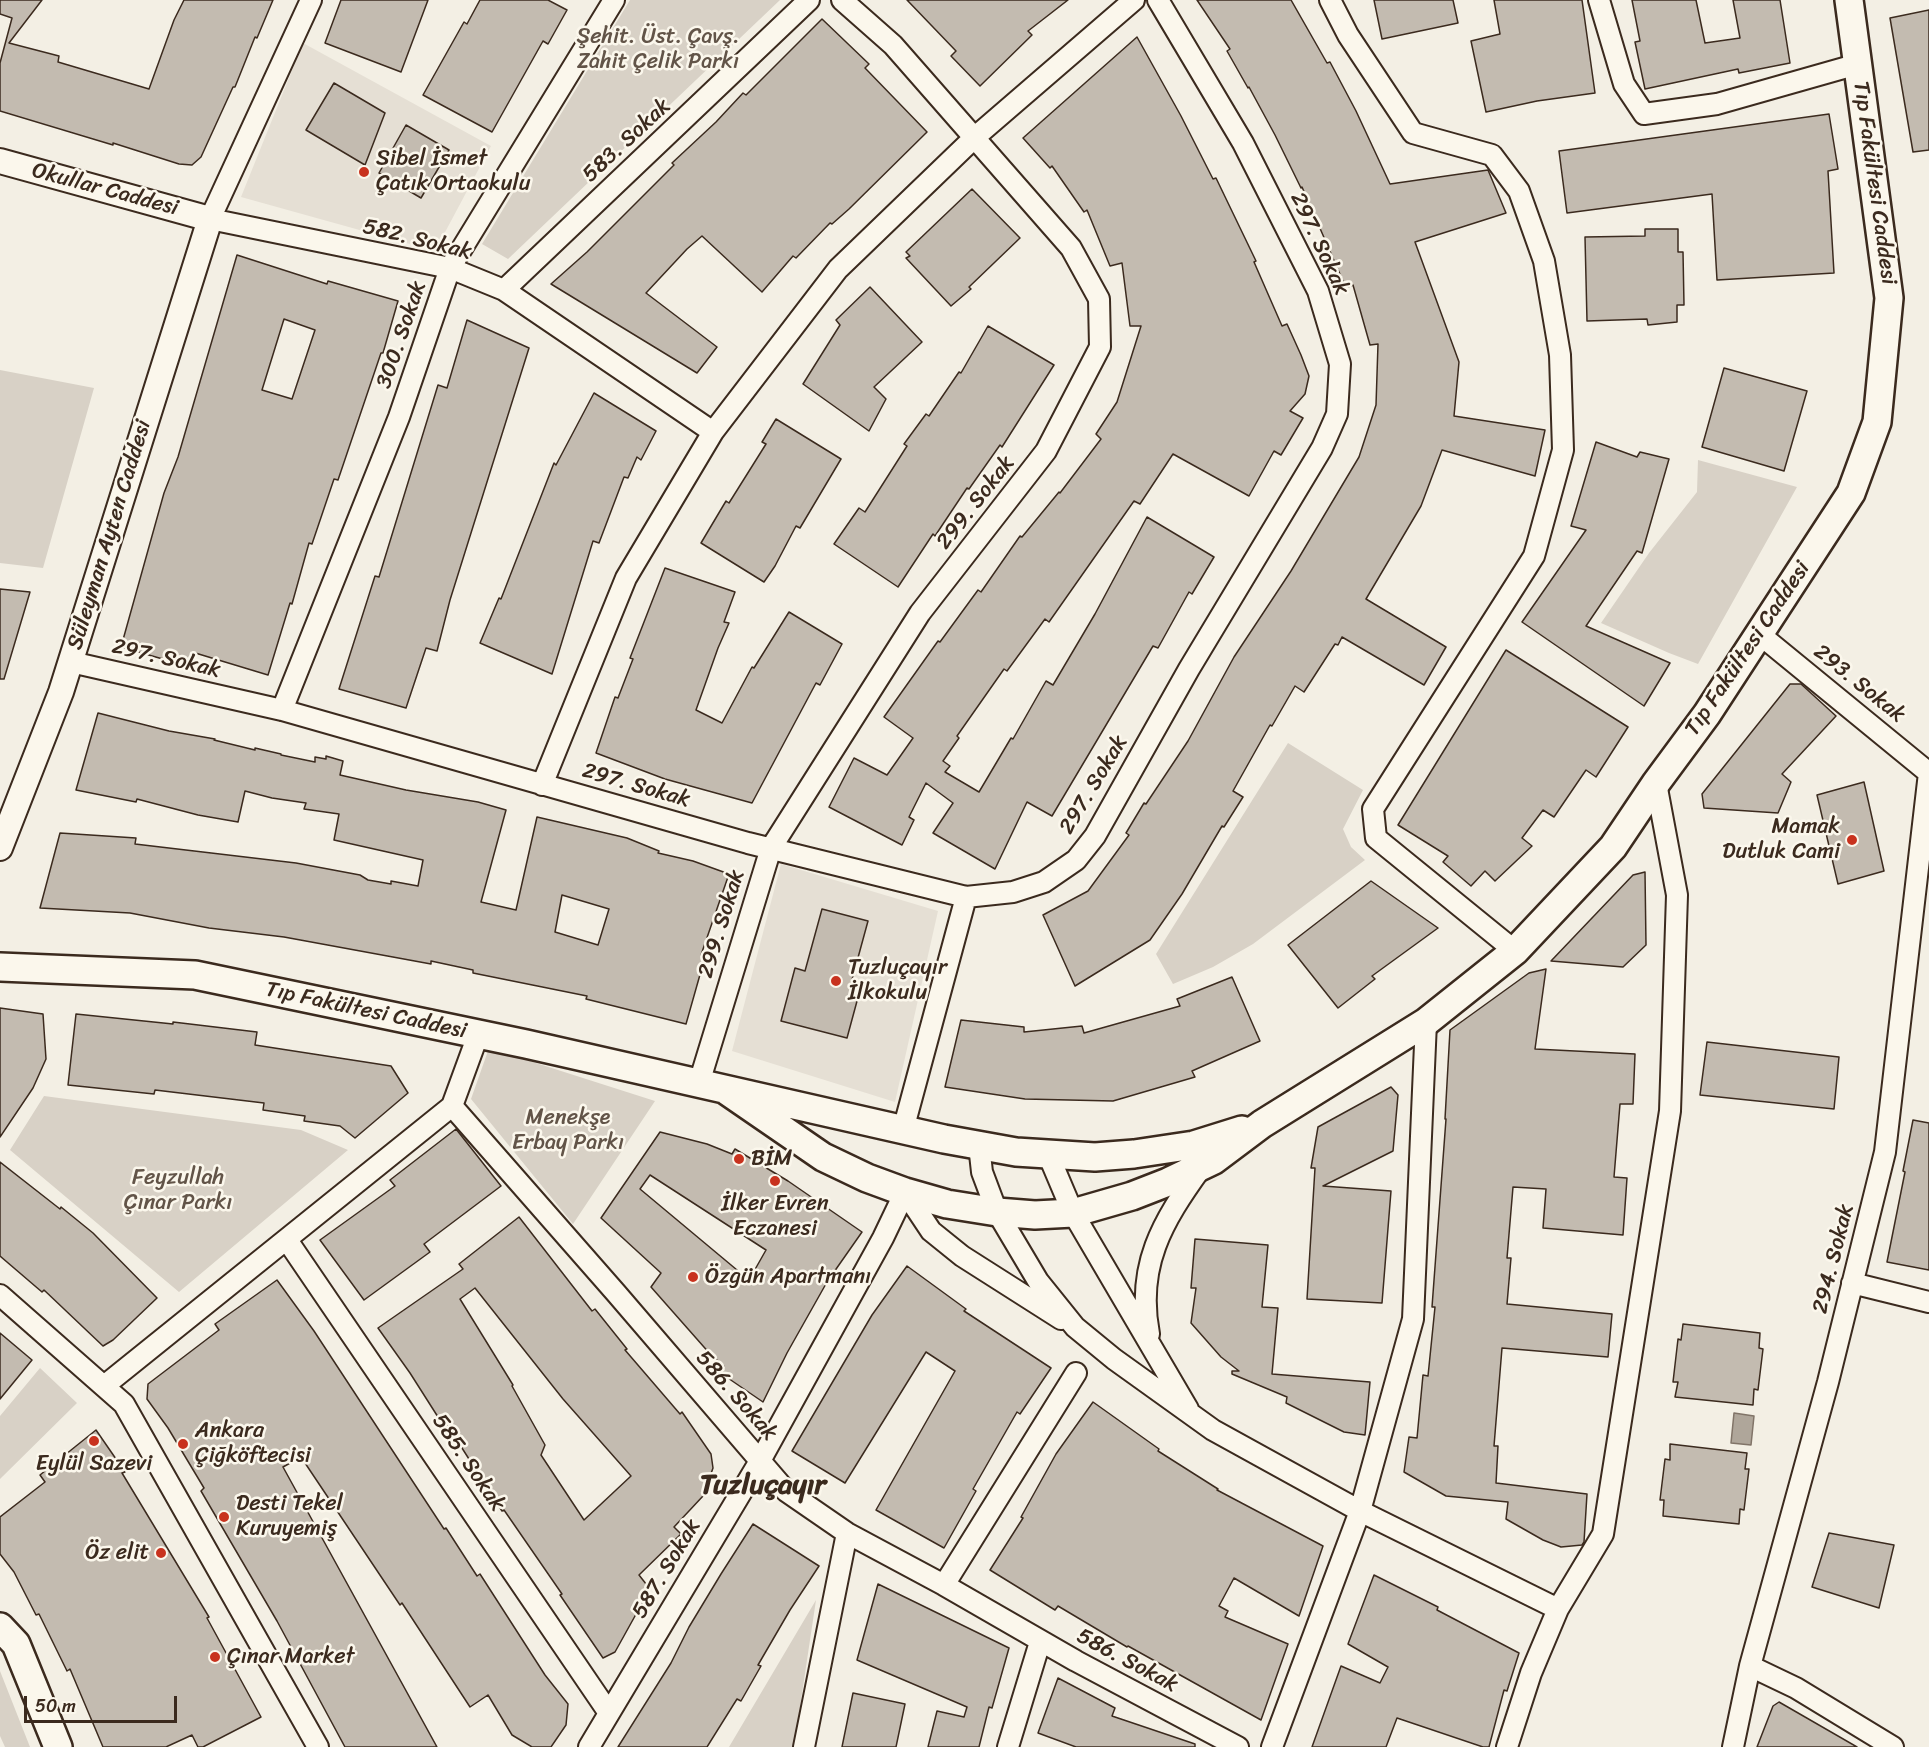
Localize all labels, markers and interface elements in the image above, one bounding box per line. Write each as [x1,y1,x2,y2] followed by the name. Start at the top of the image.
[576,24,740,76] park label: Şehit. Üst. Çavş. Zahit Çelik Parkı
[1847,80,1901,286] street label: Tıp Fakültesi Caddesi
[578,94,676,188] street label: 583. Sokak
[376,146,531,198] place label: Sibel İsmet Çatık Ortaokulu
[29,158,181,222] street label: Okullar Caddesi
[357,165,371,179] marker: Sibel İsmet Çatık Ortaokulu
[1284,188,1354,300] street label: 297. Sokak
[360,214,474,266] street label: 582. Sokak
[371,278,433,392] street label: 300. Sokak
[62,417,158,653] street label: Süleyman Ayten Caddesi
[931,451,1021,555] street label: 299. Sokak
[1680,557,1816,741] street label: Tıp Fakültesi Caddesi
[109,634,223,684] street label: 297. Sokak
[1808,639,1910,729] street label: 293. Sokak
[1054,731,1134,839] street label: 297. Sokak
[579,758,693,814] street label: 297. Sokak
[1722,814,1840,866] place label: Mamak Dutluk Cami
[1845,833,1859,847] marker: Mamak Dutluk Cami
[693,867,751,981] street label: 299. Sokak
[848,955,947,1006] place label: Tuzluçayır İlkokulu
[829,974,843,988] marker: Tuzluçayır İlkokulu
[263,977,469,1045] street label: Tıp Fakültesi Caddesi
[512,1105,624,1156] park label: Menekşe Erbay Parkı
[751,1146,792,1172] place label: BİM
[732,1152,746,1166] marker: BİM
[124,1165,232,1216] park label: Feyzullah Çınar Parkı
[768,1174,782,1188] marker: İlker Evren Eczanesi
[721,1191,829,1242] place label: İlker Evren Eczanesi
[1808,1202,1860,1316] street label: 294. Sokak
[705,1264,871,1290] place label: Özgün Apartmanı
[686,1270,700,1284] marker: Özgün Apartmanı
[690,1345,782,1447] street label: 586. Sokak
[426,1409,510,1517] street label: 585. Sokak
[195,1418,311,1470] place label: Ankara Çiğköftecisi
[87,1434,101,1448] marker: Eylül Sazevi
[176,1437,190,1451] marker: Ankara Çiğköftecisi
[36,1451,152,1477] place label: Eylül Sazevi
[700,1469,826,1503] district label: Tuzluçayır
[236,1491,343,1542] place label: Desti Tekel Kuruyemiş
[217,1510,231,1524] marker: Desti Tekel Kuruyemiş
[627,1515,707,1623] street label: 587. Sokak
[85,1540,149,1566] place label: Öz elit
[154,1546,168,1560] marker: Öz elit
[1072,1623,1182,1699] street label: 586. Sokak
[227,1644,354,1670] place label: Çınar Market
[208,1650,222,1664] marker: Çınar Market
[27,1684,180,1722] scale bar
[35,1690,76,1722] text: 50 m

